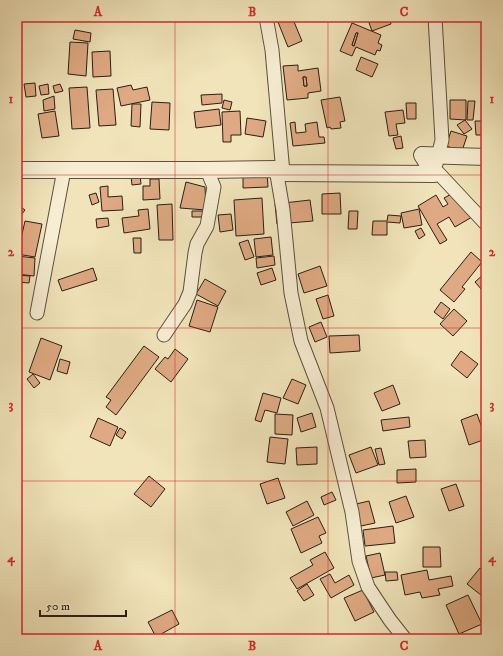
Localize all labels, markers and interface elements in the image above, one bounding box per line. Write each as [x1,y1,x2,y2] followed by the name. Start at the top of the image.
[93,4,103,20] text: A
[248,4,256,20] text: B
[400,4,409,20] text: C
[9,91,14,107] text: 1
[490,91,495,107] text: 1
[8,244,15,260] text: 2
[489,244,496,260] text: 2
[9,397,14,413] text: 3
[490,397,495,413] text: 3
[6,550,15,567] text: 4
[487,550,496,567] text: 4
[40,592,126,618] scale bar
[46,599,70,614] text: 50 m
[93,638,103,654] text: A
[248,638,256,654] text: B
[400,638,409,654] text: C

